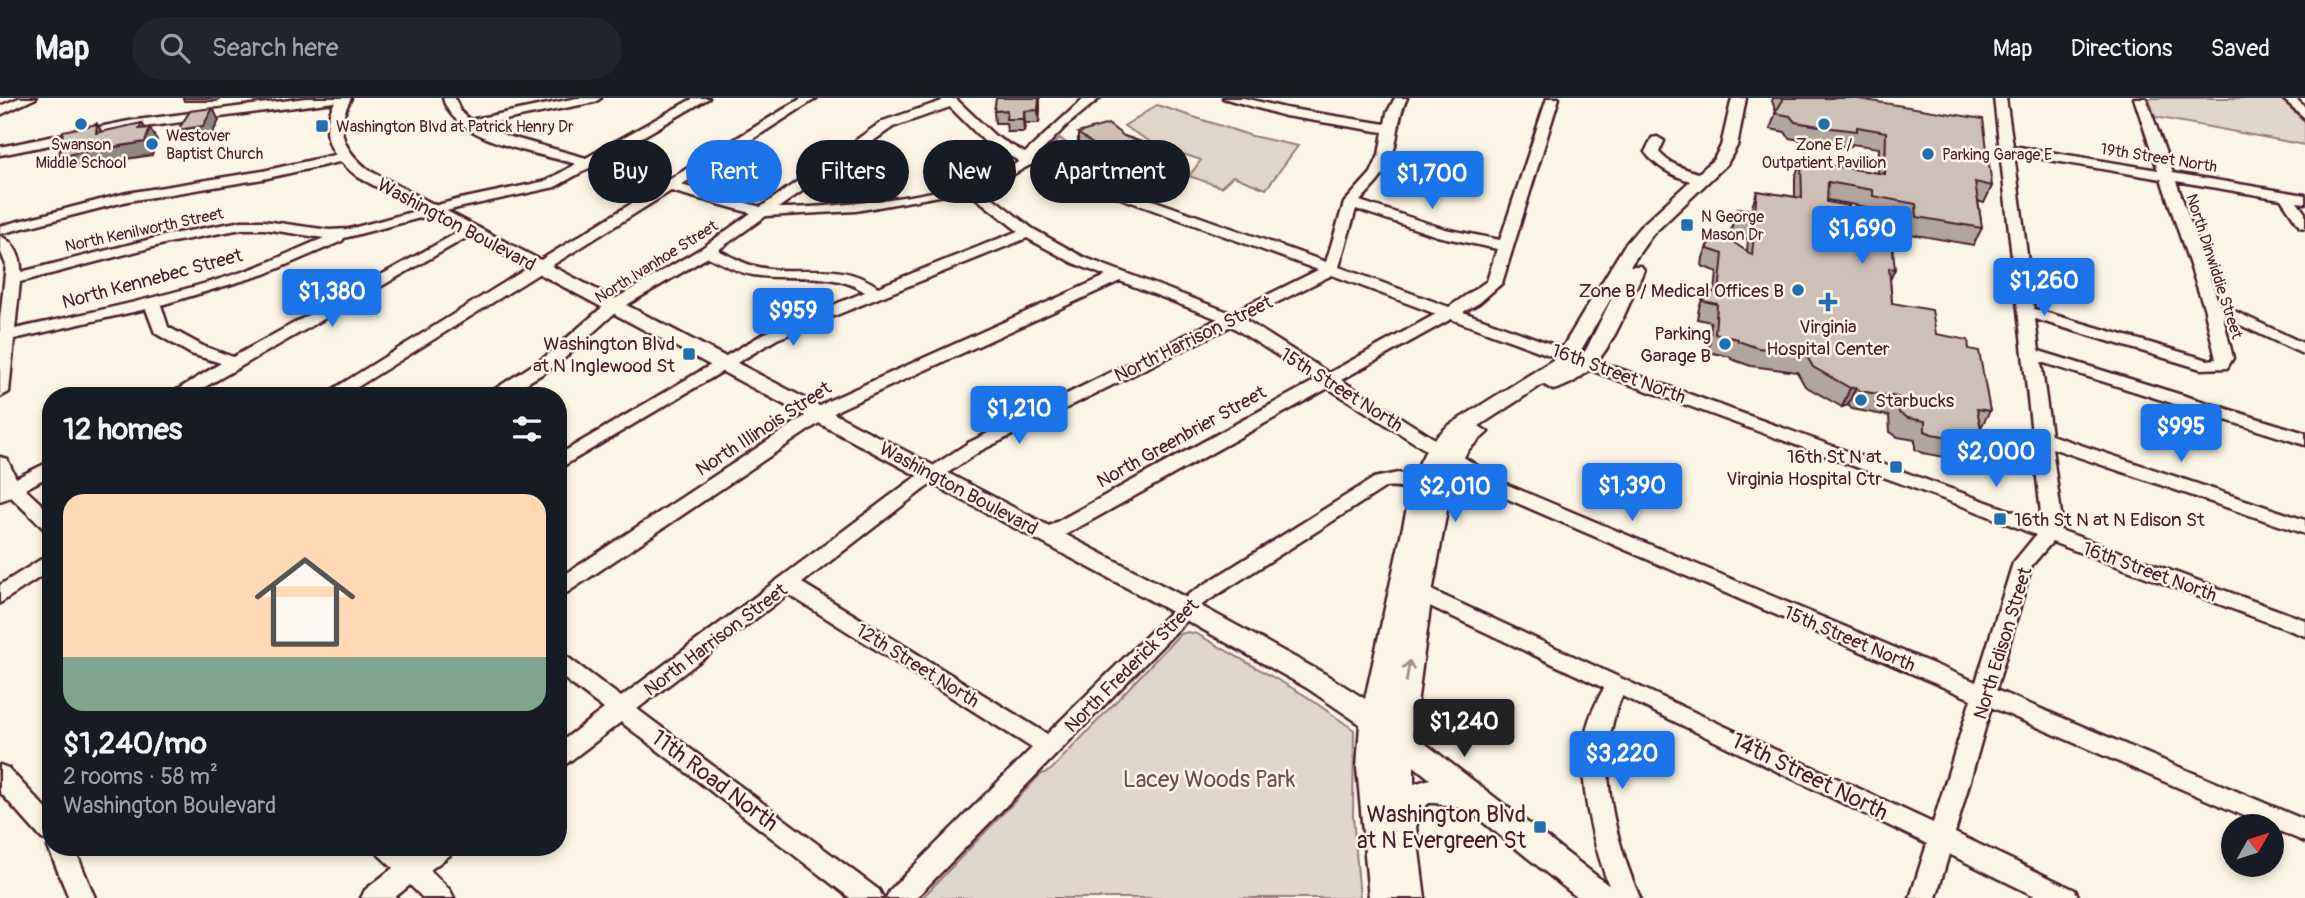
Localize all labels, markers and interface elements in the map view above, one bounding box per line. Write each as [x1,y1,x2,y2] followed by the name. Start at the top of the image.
[132,17,622,80] search box
[35,28,90,69] text: Map
[156,29,194,67] icon: search
[212,32,339,64] text: Search here
[1993,34,2033,63] text: Map
[2071,34,2172,63] text: Directions
[2210,34,2270,63] text: Saved
[73,116,89,132] marker: Swanson Middle School
[1816,116,1832,132] marker: Zone E / Outpatient Pavilion
[336,117,574,137] place label: Washington Blvd at Patrick Henry Dr
[314,118,330,134] marker: Washington Blvd at Patrick Henry Dr
[166,126,263,164] place label: Westover Baptist Church
[35,135,127,173] place label: Swanson Middle School
[1762,135,1886,173] place label: Zone E / Outpatient Pavilion
[144,136,160,152] marker: Westover Baptist Church
[2099,139,2219,177] street label: 19th Street North
[588,140,672,203] chip: Buy
[686,140,782,203] chip: Rent
[796,140,909,203] chip: Filters
[923,140,1016,203] chip: New
[1030,140,1190,203] chip: Apartment
[1942,145,2052,165] place label: Parking Garage E
[1920,146,1936,162] marker: Parking Garage E
[1375,152,1489,211] pin: $1,700
[1397,159,1467,188] text: $1,700
[373,173,540,277] street label: Washington Boulevard
[2181,191,2247,342] street label: North Dinwiddie Street
[63,203,226,257] street label: North Kenilworth Street
[1805,206,1919,266] pin: $1,690
[1701,207,1764,245] place label: N George Mason Dr
[1828,214,1896,243] text: $1,690
[591,216,722,308] street label: North Ivanhoe Street
[1679,217,1695,233] marker: N George Mason Dr
[59,243,245,315] street label: North Kennebec Street
[1987,258,2101,318] pin: $1,260
[2009,266,2079,295] text: $1,260
[275,270,389,329] pin: $1,380
[298,277,366,306] text: $1,380
[1579,279,1784,303] place label: Zone B / Medical Offices B
[1790,282,1806,298] marker: Zone B / Medical Offices B
[752,288,834,348] pin: $959
[1110,290,1277,388] street label: North Harrison Street
[1818,292,1838,312] marker: Virginia Hospital Center
[769,296,817,325] text: $959
[1766,315,1890,361] place label: Virginia Hospital Center
[1640,322,1711,368] place label: Parking Garage B
[533,332,675,378] place label: Washington Blvd at N Inglewood St
[1717,336,1733,352] marker: Parking Garage B
[1548,339,1689,409] street label: 16th Street North
[1276,342,1407,437] street label: 15th Street North
[681,346,697,362] marker: Washington Blvd at N Inglewood St
[691,376,836,482] street label: North Illinois Street
[1093,380,1271,493] street label: North Greenbrier Street
[962,386,1076,446] pin: $1,210
[1875,389,1955,413] place label: Starbucks
[1853,392,1869,408] marker: Starbucks
[987,394,1051,423] text: $1,210
[2140,404,2222,464] pin: $995
[508,410,546,448] icon: filters
[63,411,182,448] text: 12 homes
[2157,412,2205,441] text: $995
[1939,430,2053,489] pin: $2,000
[875,437,1042,541] street label: Washington Boulevard
[1957,437,2035,466] text: $2,000
[1726,445,1882,491] place label: 16th St N at Virginia Hospital Ctr
[1888,459,1904,475] marker: 16th St N at Virginia Hospital Ctr
[1398,464,1512,524] pin: $2,010
[1575,464,1689,523] pin: $1,390
[1598,471,1666,500] text: $1,390
[1419,472,1491,501] text: $2,010
[2014,508,2205,532] place label: 16th St N at N Edison St
[1992,511,2008,527] marker: 16th St N at N Edison St
[2079,537,2220,607] street label: 16th Street North
[242,539,368,665] icon: home
[1968,564,2038,722] street label: North Edison Street
[639,578,792,702] street label: North Harrison Street
[1060,593,1204,738] street label: North Frederick Street
[1780,600,1919,677] street label: 15th Street North
[851,618,984,713] street label: 12th Street North
[1402,660,1415,683] one-way arrow
[1407,700,1521,759] pin: $1,240
[1429,707,1499,736] text: $1,240
[645,723,784,838] street label: 11th Road North
[63,725,207,762] text: $1,240/mo
[1727,726,1893,827] street label: 14th Street North
[1565,732,1679,791] pin: $3,220
[1586,739,1658,768] text: $3,220
[63,762,218,791] text: 2 rooms · 58 m²
[1123,765,1296,794] park label: Lacey Woods Park
[63,791,276,820] text: Washington Boulevard
[1357,800,1527,855] place label: Washington Blvd at N Evergreen St
[2221,814,2284,877] north arrow
[2221,814,2284,877] map controls
[1532,819,1548,835] marker: Washington Blvd at N Evergreen St

